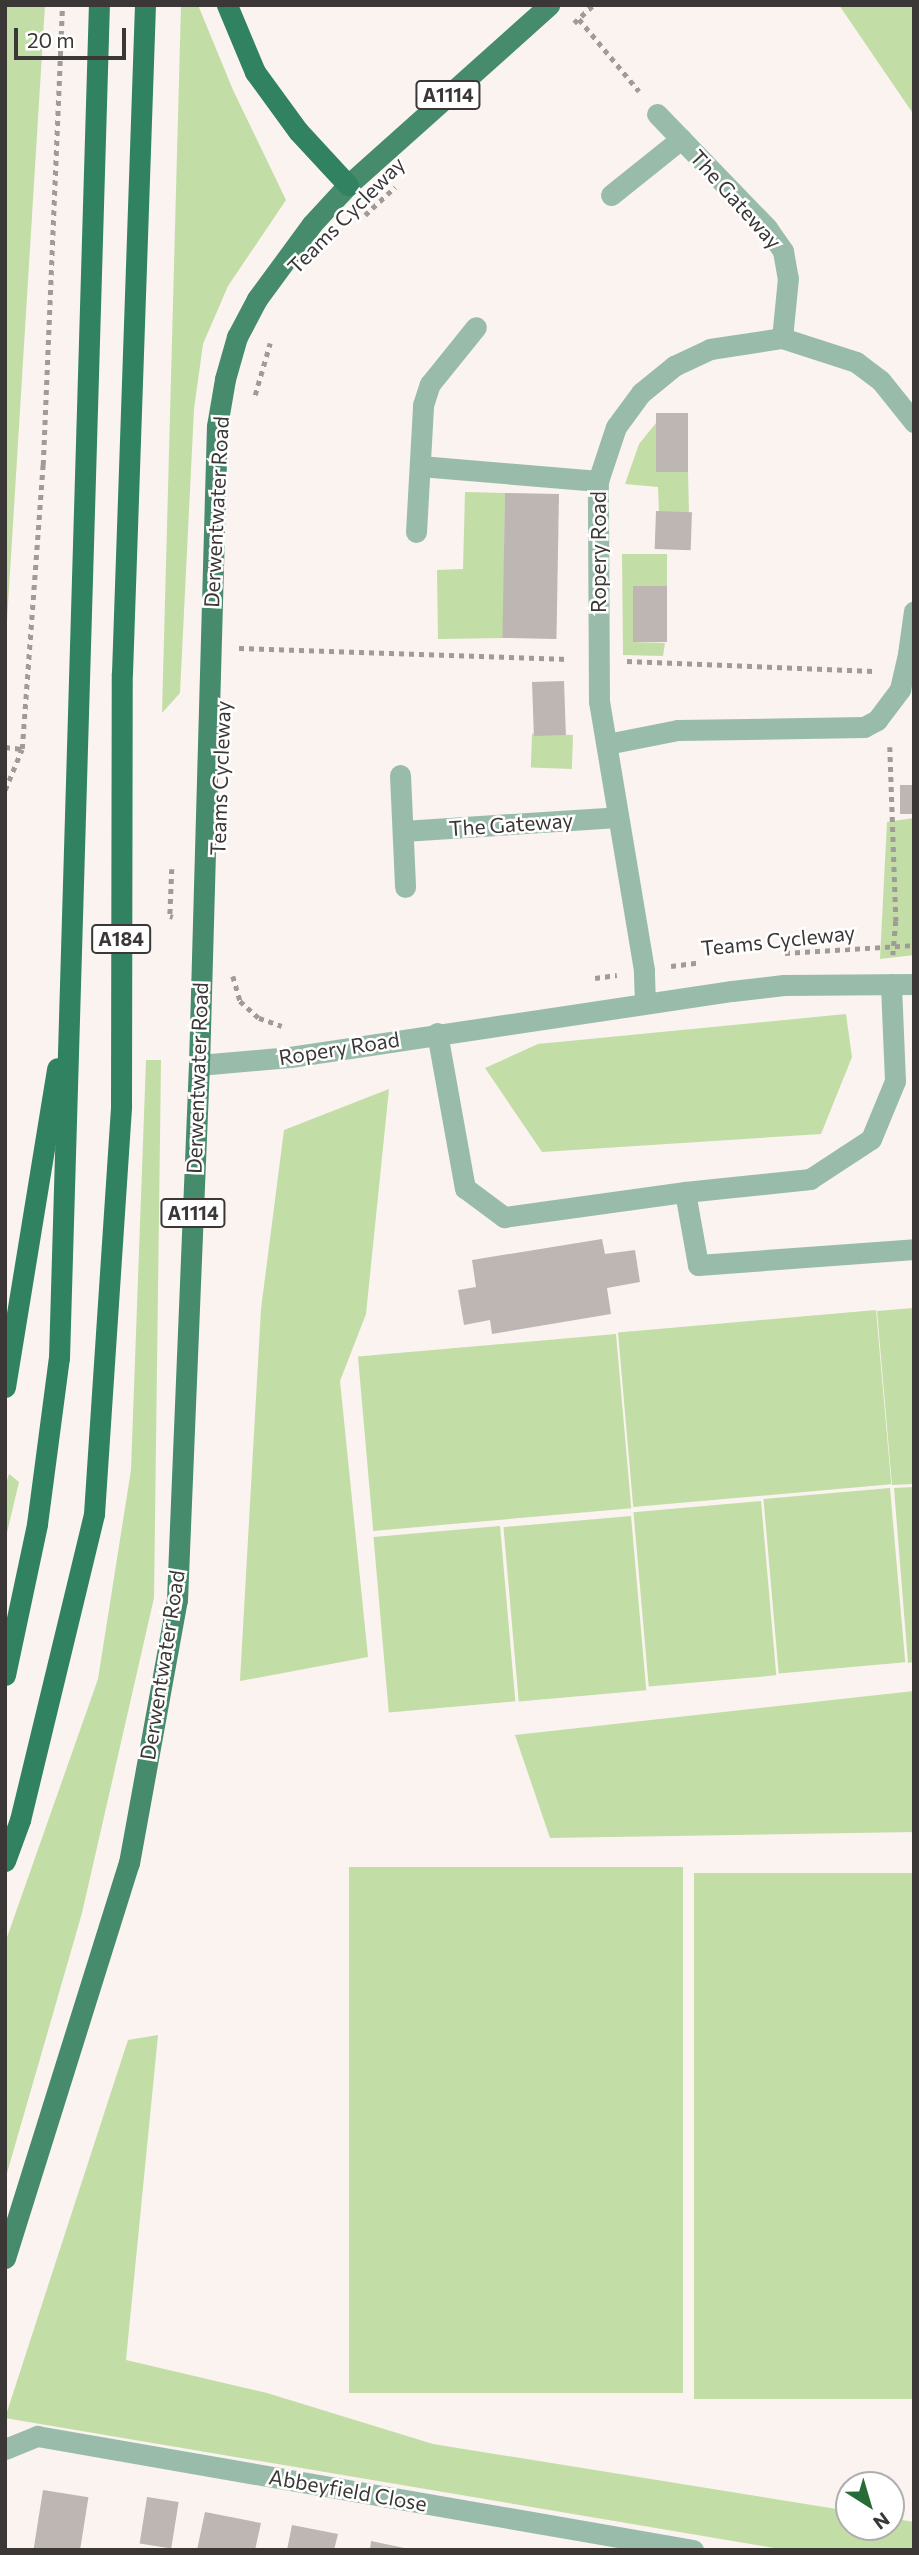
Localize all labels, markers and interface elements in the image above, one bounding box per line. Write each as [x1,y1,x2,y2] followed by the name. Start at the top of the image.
[18,14,130,58] scale bar
[27,27,75,52] text: 20 m
[415,80,481,110] road number: A1114
[685,144,787,254] street label: The Gateway
[282,151,410,279] street label: Teams Cycleway
[198,416,234,608] street label: Derwentwater Road
[585,491,611,613] street label: Ropery Road
[205,700,235,856] street label: Teams Cycleway
[448,807,574,841] street label: The Gateway
[700,919,856,961] street label: Teams Cycleway
[90,923,152,954] road number: A184
[181,982,213,1174] street label: Derwentwater Road
[277,1026,401,1070] street label: Ropery Road
[160,1198,226,1228] road number: A1114
[135,1568,189,1762] street label: Derwentwater Road
[267,2464,429,2516] street label: Abbeyfield Close
[835,2471,905,2541] north arrow
[869,2508,894,2535] text: N

